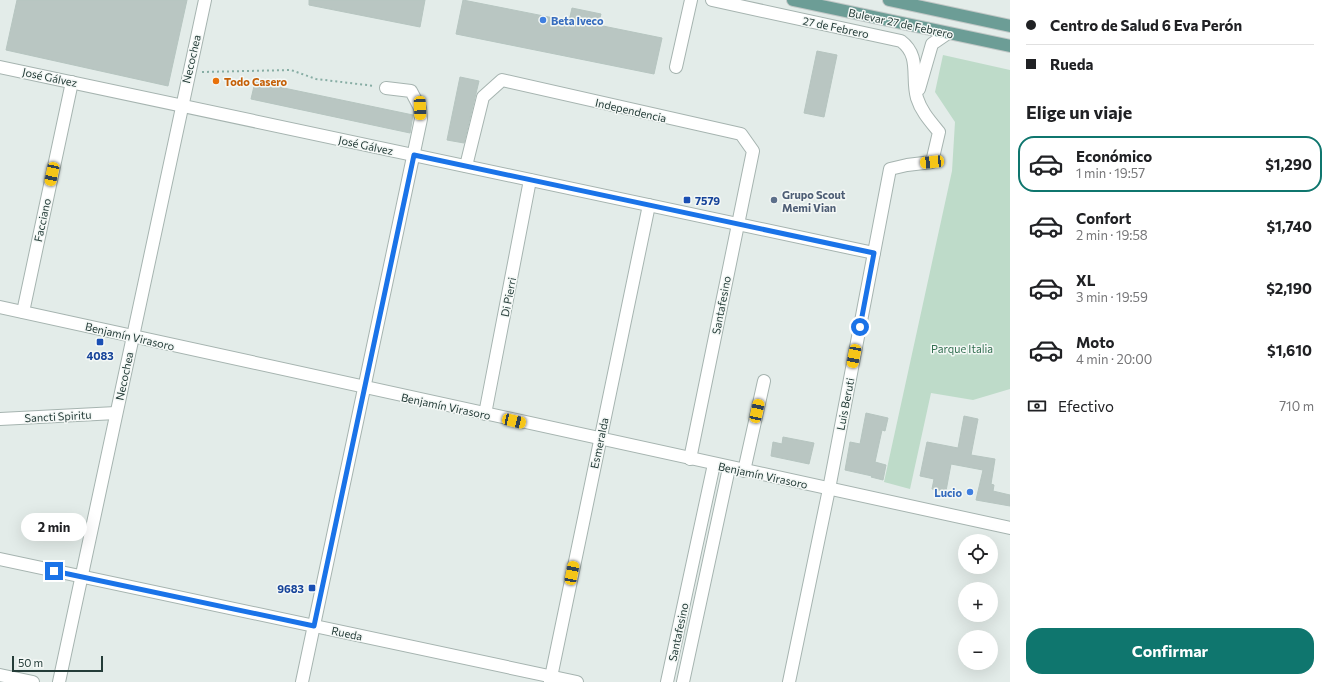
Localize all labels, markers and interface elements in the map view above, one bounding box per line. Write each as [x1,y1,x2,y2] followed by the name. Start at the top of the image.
[847,6,955,41] street label: Bulevar 27 de Febrero
[551,14,604,27] place label: Beta Iveco
[802,14,871,40] street label: 27 de Febrero
[538,15,548,25] marker: Beta Iveco
[1050,16,1242,34] text: Centro de Salud 6 Eva Perón
[179,33,203,85] street label: Necochea
[1050,55,1093,73] text: Rueda
[21,65,79,90] street label: José Gálvez
[224,75,288,88] place label: Todo Casero
[211,76,221,86] marker: Todo Casero
[594,95,668,125] street label: Independencia
[414,96,426,120] car
[1026,101,1132,123] text: Elige un viaje
[337,133,395,158] street label: José Gálvez
[1028,146,1064,182] icon: car
[1076,147,1152,165] text: Económico
[919,155,945,169] car
[1265,155,1312,173] text: $1,290
[44,161,60,187] car
[1076,165,1145,181] text: 1 min · 19:57
[782,188,846,214] place label: Grupo Scout Memi Vian
[695,194,720,207] place label: 7579
[682,195,692,205] marker: 7579
[769,195,779,205] marker: Grupo Scout Memi Vian
[31,197,53,243] street label: Facciano
[1028,208,1064,244] icon: car
[1076,209,1131,227] text: Confort
[1266,217,1312,235] text: $1,740
[1076,227,1148,243] text: 2 min · 19:58
[1028,270,1064,306] icon: car
[1076,271,1095,289] text: XL
[709,274,733,335] street label: Santafesino
[498,276,518,318] street label: Di Pierri
[1266,279,1312,297] text: $2,190
[1076,289,1148,305] text: 3 min · 19:59
[851,318,869,336] route start
[84,319,176,353] street label: Benjamín Virasoro
[1028,332,1064,368] icon: car
[1076,333,1115,351] text: Moto
[95,337,105,347] marker: 4083
[1267,341,1312,359] text: $1,610
[931,342,993,355] park label: Parque Italia
[846,343,862,369] car
[86,349,114,362] place label: 4083
[113,350,135,402] street label: Necochea
[1076,351,1152,367] text: 4 min · 20:00
[834,377,856,431] street label: Luis Beruti
[400,390,492,422] street label: Benjamín Virasoro
[1026,395,1048,417] icon: cash
[1058,397,1114,415] text: Efectivo
[749,398,765,424] car
[1279,398,1314,414] text: 710 m
[24,408,92,424] street label: Sancti Spiritu
[501,412,527,430] car
[587,416,611,470] street label: Esmeralda
[717,459,809,491] street label: Benjamín Virasoro
[934,486,962,499] place label: Lucio
[965,487,975,497] marker: Lucio
[21,513,87,541] callout: 2 min
[38,519,70,535] text: 2 min
[958,534,998,670] map controls
[958,534,998,574] button: locate
[564,560,580,586] car
[45,562,63,580] route end
[277,582,304,595] place label: 9683
[958,582,998,622] button: +
[307,583,317,593] marker: 9683
[665,601,691,662] street label: Santafesino
[330,623,364,643] street label: Rueda
[1026,628,1314,674] button: Confirmar
[958,630,998,670] button: −
[12,654,103,673] scale bar
[18,656,43,669] text: 50 m

